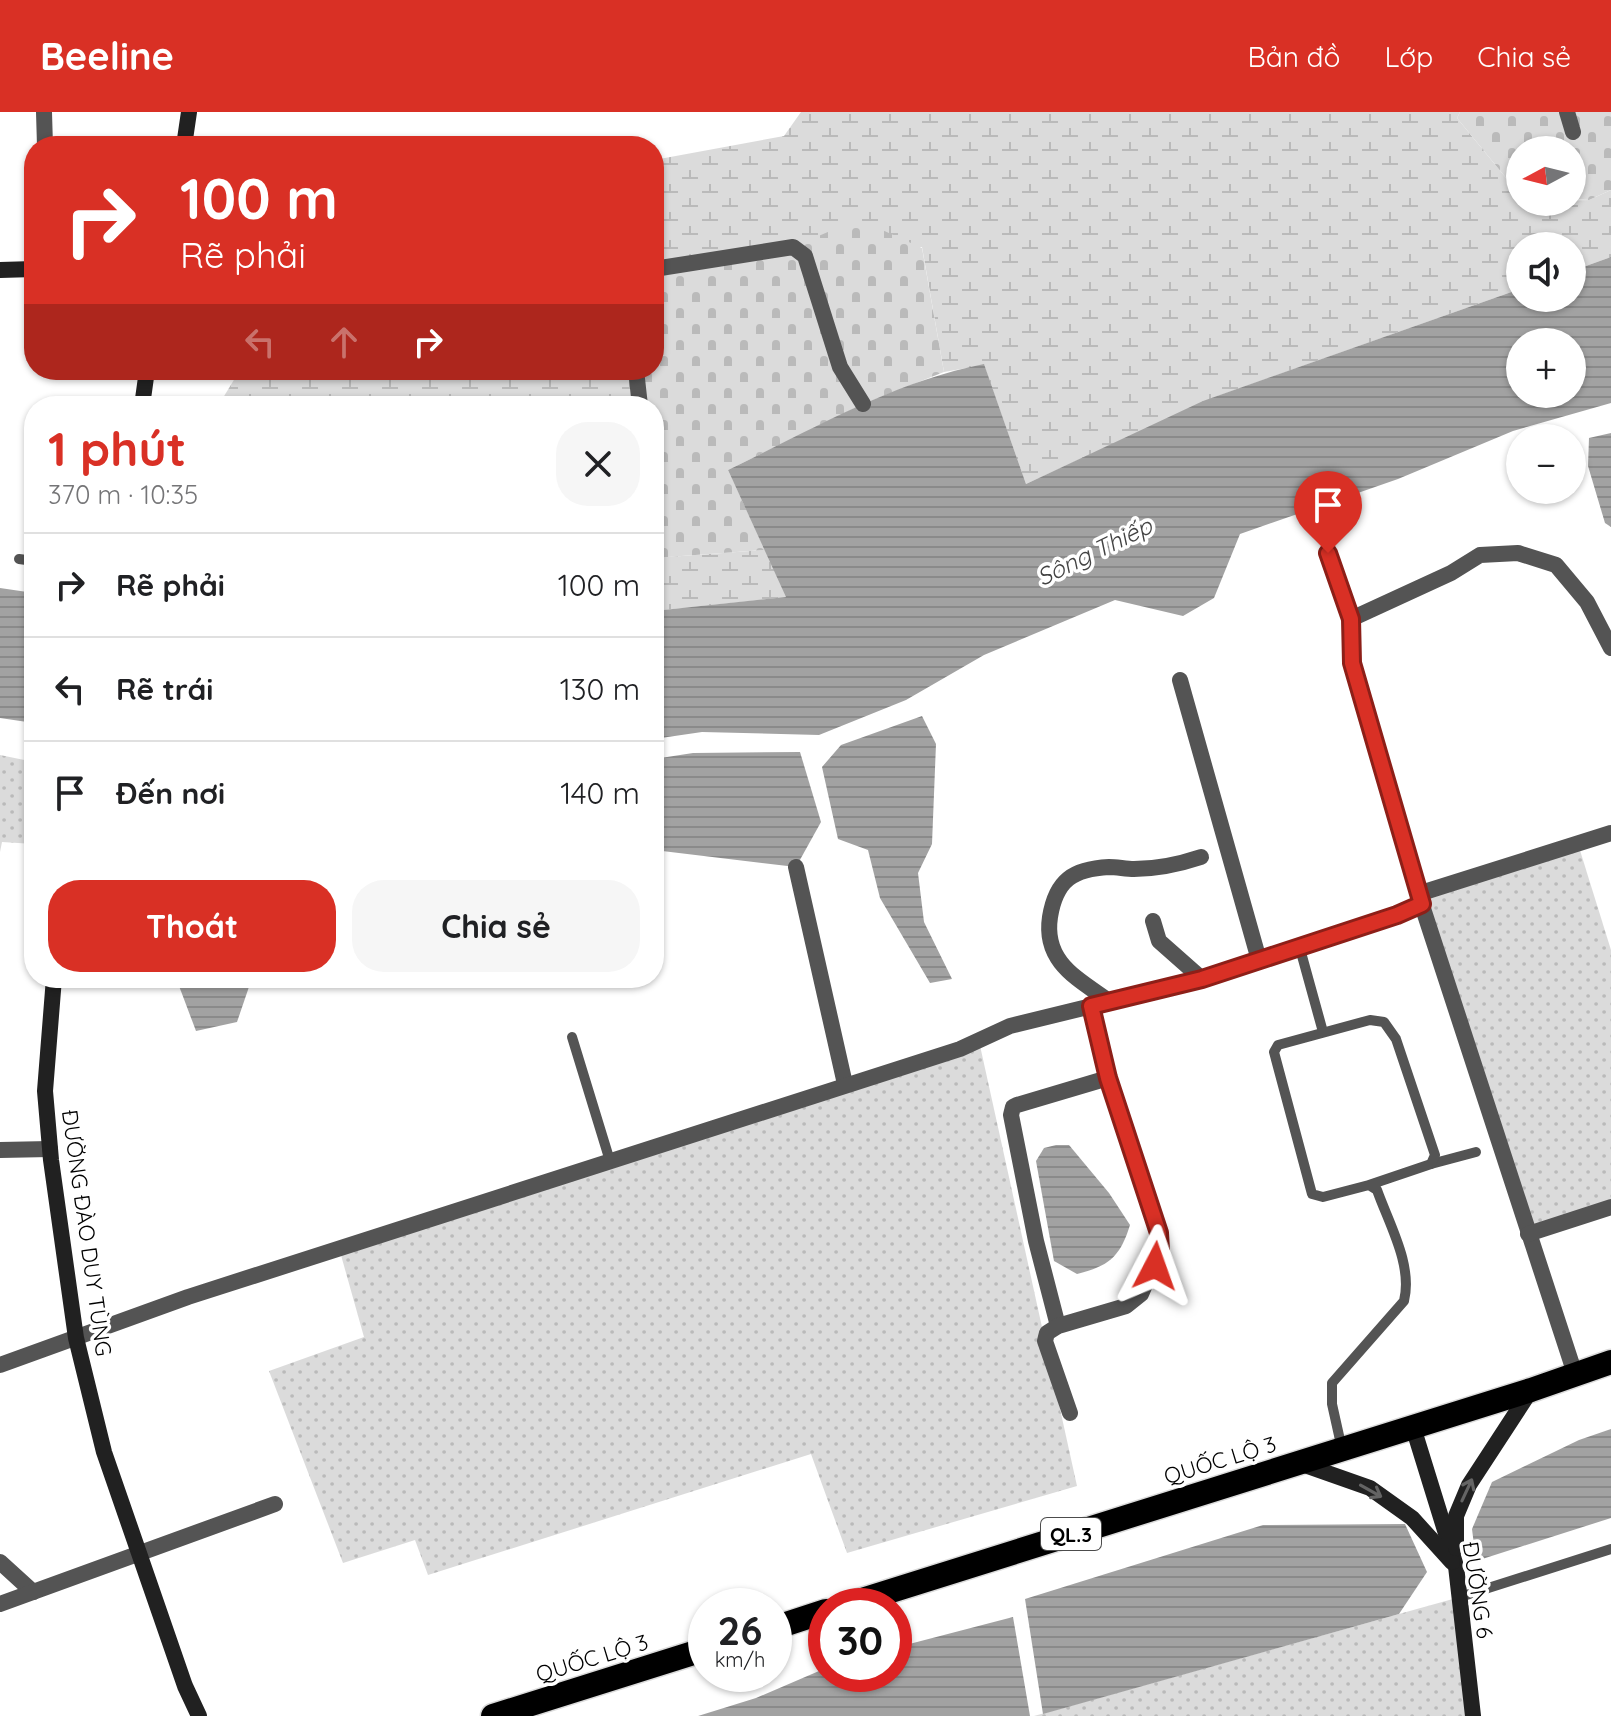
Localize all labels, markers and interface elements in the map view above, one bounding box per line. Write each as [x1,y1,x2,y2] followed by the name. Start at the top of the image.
[40,32,174,80] text: Beeline
[1248,39,1340,74] text: Bản đồ
[1384,39,1433,74] text: Lớp
[1477,39,1571,74] text: Chia sẻ
[1506,136,1586,216] north arrow
[1506,136,1586,504] map controls
[180,163,338,233] text: 100 m
[48,168,152,272] icon: right
[180,232,306,277] text: Rẽ phải
[1506,232,1586,312] button: sound
[238,320,282,364] icon: left
[322,320,366,364] icon: ahead
[406,320,450,364] icon: right
[1506,328,1586,408] button: +
[48,418,186,478] text: 1 phút
[556,422,640,506] button: close
[1506,424,1586,504] button: −
[1294,471,1362,553] pin
[48,478,198,511] text: 370 m · 10:35
[1306,483,1350,527] icon: arrive
[1031,510,1158,592] water label: Sông Thiếp
[48,563,92,607] icon: right
[116,566,225,604] text: Rẽ phải
[558,566,640,604] text: 100 m
[48,667,92,711] icon: left
[116,670,213,708] text: Rẽ trái
[560,670,640,708] text: 130 m
[48,771,92,815] icon: arrive
[116,774,225,812] text: Đến nơi
[560,774,640,812] text: 140 m
[48,880,336,972] button: Thoát
[352,880,640,972] button: Chia sẻ
[56,1108,118,1358] street label: ĐƯỜNG ĐÀO DUY TÙNG
[1113,1224,1197,1308] position arrow
[1160,1430,1280,1490] street label: QUỐC LỘ 3
[1460,1479,1475,1503] one-way arrow
[1359,1484,1383,1499] one-way arrow
[1041,1518,1101,1550] road number: QL.3
[1457,1540,1499,1640] street label: ĐƯỜNG 6
[808,1588,912,1692] speed limit sign: 30
[718,1605,762,1655] text: 26
[532,1628,652,1688] street label: QUỐC LỘ 3
[715,1647,765,1672] text: km/h

